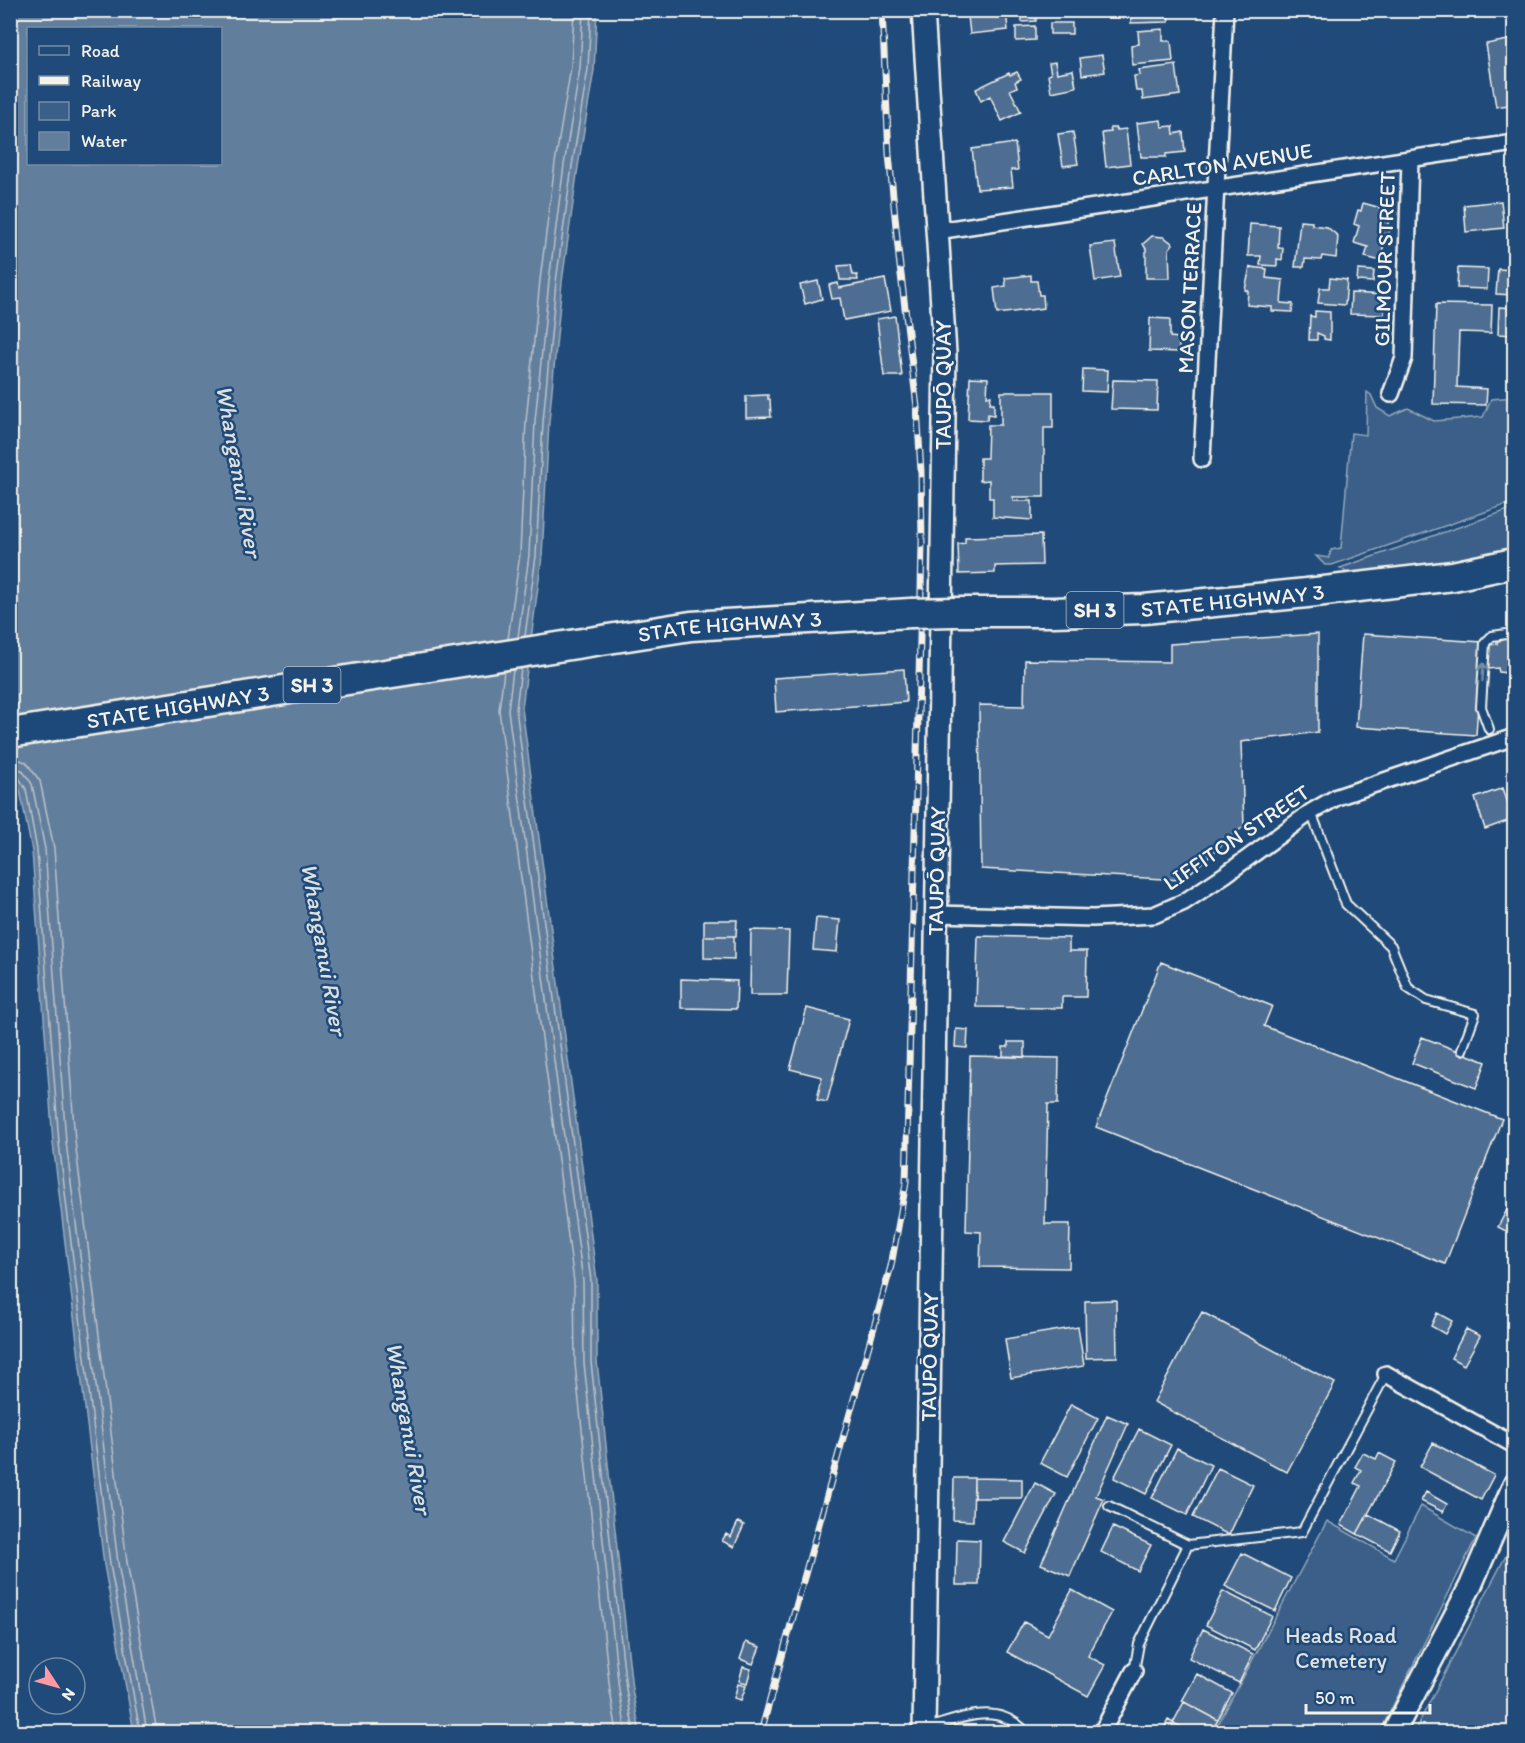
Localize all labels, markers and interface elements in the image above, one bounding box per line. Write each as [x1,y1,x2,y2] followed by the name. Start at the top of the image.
[27,27,222,165] legend
[81,40,120,62] text: Road
[81,70,142,92] text: Railway
[81,100,116,122] text: Park
[81,130,127,152] text: Water
[1130,137,1314,192] street label: CARLTON AVENUE
[1368,170,1401,347] street label: GILMOUR STREET
[1172,202,1207,374] street label: MASON TERRACE
[930,320,957,450] street label: TAUPŌ QUAY
[210,383,269,562] water label: Whanganui River
[1139,578,1326,623] street label: STATE HIGHWAY 3
[1066,592,1124,628] road number: SH 3
[636,605,822,648] street label: STATE HIGHWAY 3
[1478,663,1489,683] one-way arrow
[284,667,340,703] road number: SH 3
[85,679,271,735] street label: STATE HIGHWAY 3
[1158,778,1315,896] street label: LIFFITON STREET
[922,806,951,936] street label: TAUPŌ QUAY
[295,861,354,1040] water label: Whanganui River
[915,1292,944,1422] street label: TAUPŌ QUAY
[380,1340,439,1519] water label: Whanganui River
[1285,1622,1397,1674] park label: Heads Road Cemetery
[27,1656,87,1716] north arrow
[1306,1677,1430,1715] scale bar
[58,1685,80,1704] text: N
[1315,1687,1355,1709] text: 50 m

